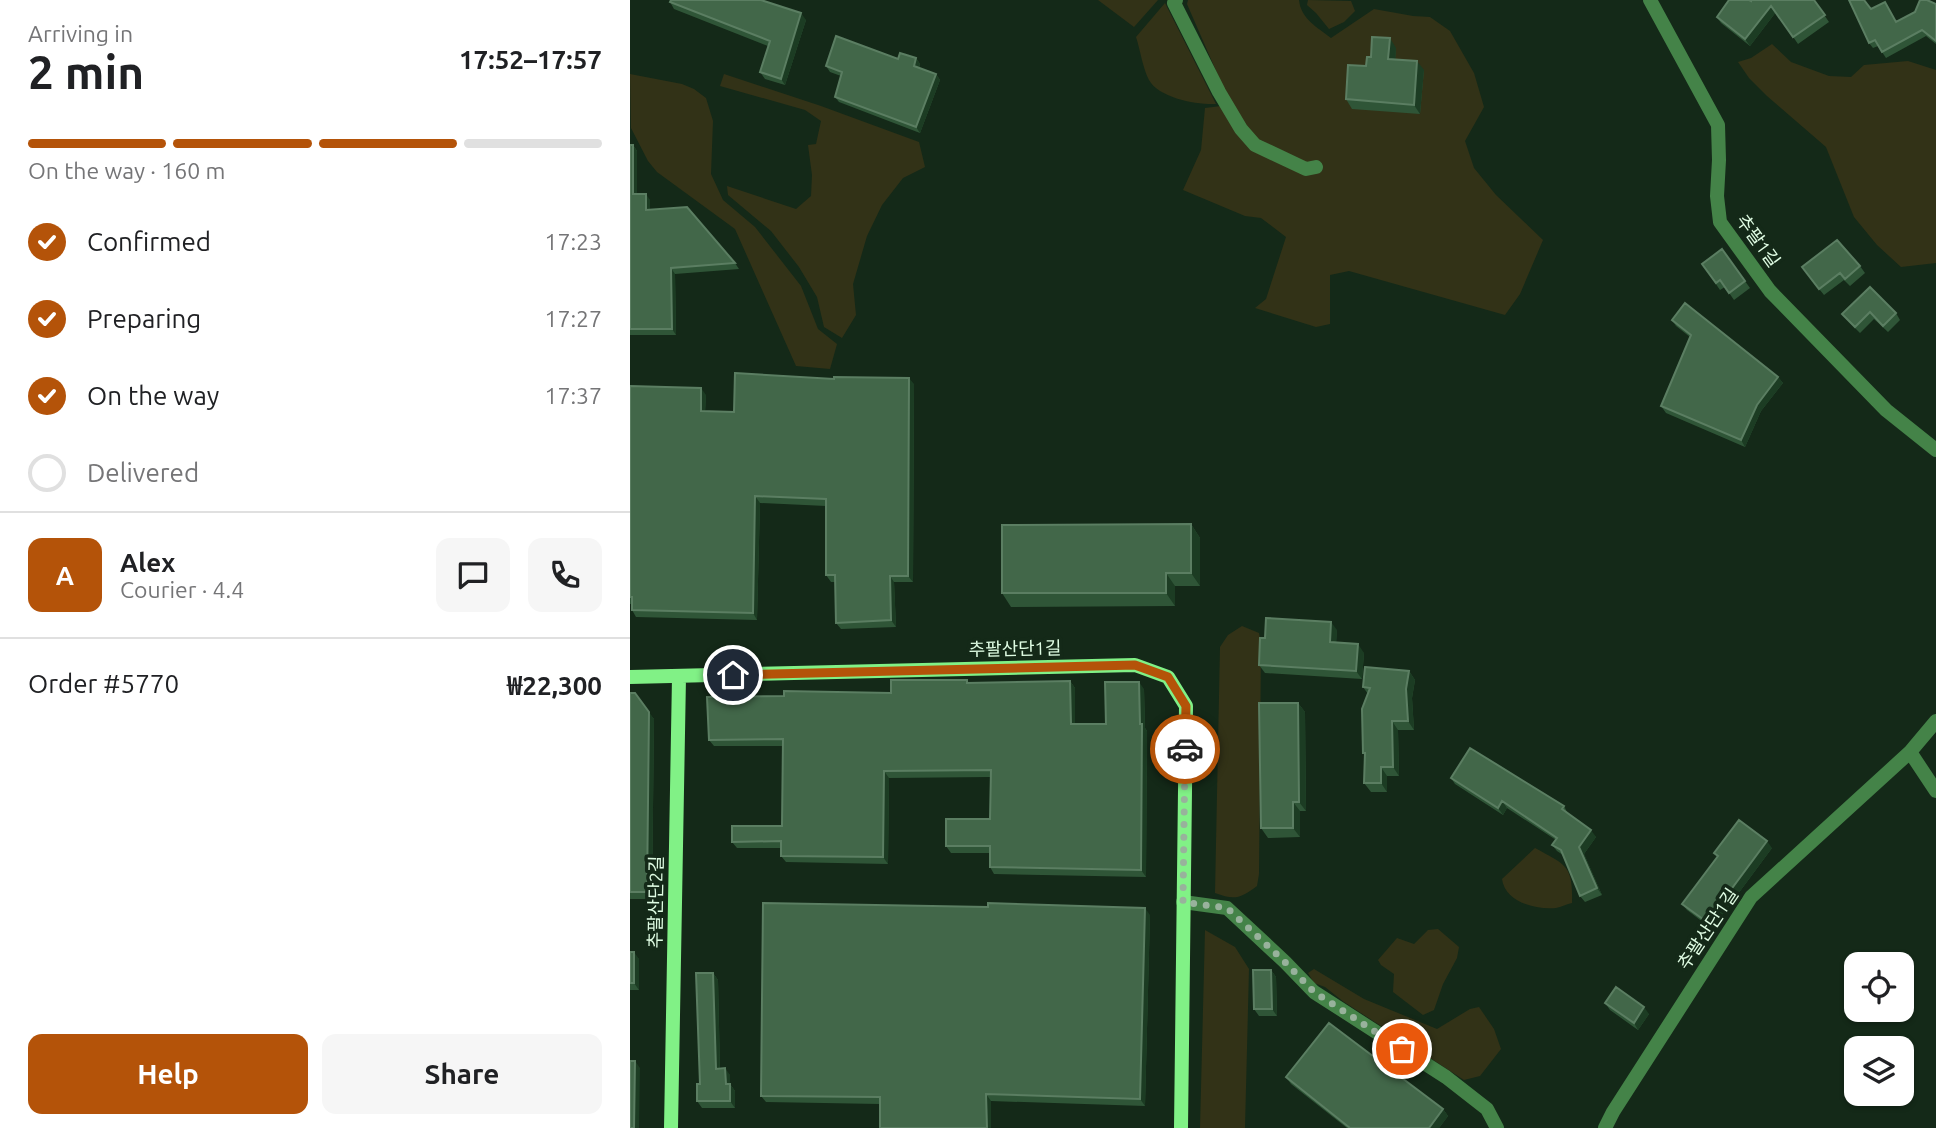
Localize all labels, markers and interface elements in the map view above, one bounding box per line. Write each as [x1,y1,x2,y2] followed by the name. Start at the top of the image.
[28,21,133,46] text: Arriving in
[459,45,602,74] text: 17:52–17:57
[28,46,144,98] text: 2 min
[28,158,225,183] text: On the way · 160 m
[1733,210,1784,270] street label: 추팔1길
[28,223,66,261] icon: check
[87,227,211,256] text: Confirmed
[544,229,602,254] text: 17:23
[28,300,66,338] icon: check
[87,304,201,333] text: Preparing
[544,306,602,331] text: 17:27
[28,377,66,415] icon: check
[87,381,219,410] text: On the way
[544,383,602,408] text: 17:37
[87,458,199,487] text: Delivered
[436,538,510,612] button: chat
[528,538,602,612] button: phone
[120,548,175,577] text: Alex
[56,561,74,590] text: A
[120,577,244,602] text: Courier · 4.4
[968,637,1062,659] street label: 추팔산단1길
[703,645,763,705] pin
[714,656,752,694] icon: home
[28,669,179,698] text: Order #5770
[507,671,602,700] text: ₩22,300
[1150,714,1220,784] courier
[1166,730,1204,768] icon: car
[644,855,666,949] street label: 추팔산단2길
[1673,884,1741,973] street label: 추팔산단1길
[1844,952,1914,1106] map controls
[1844,952,1914,1022] button: locate
[1372,1019,1432,1079] pin
[1383,1030,1421,1068] icon: bag
[28,1034,308,1114] button: Help
[322,1034,602,1114] button: Share
[1844,1036,1914,1106] button: layers

